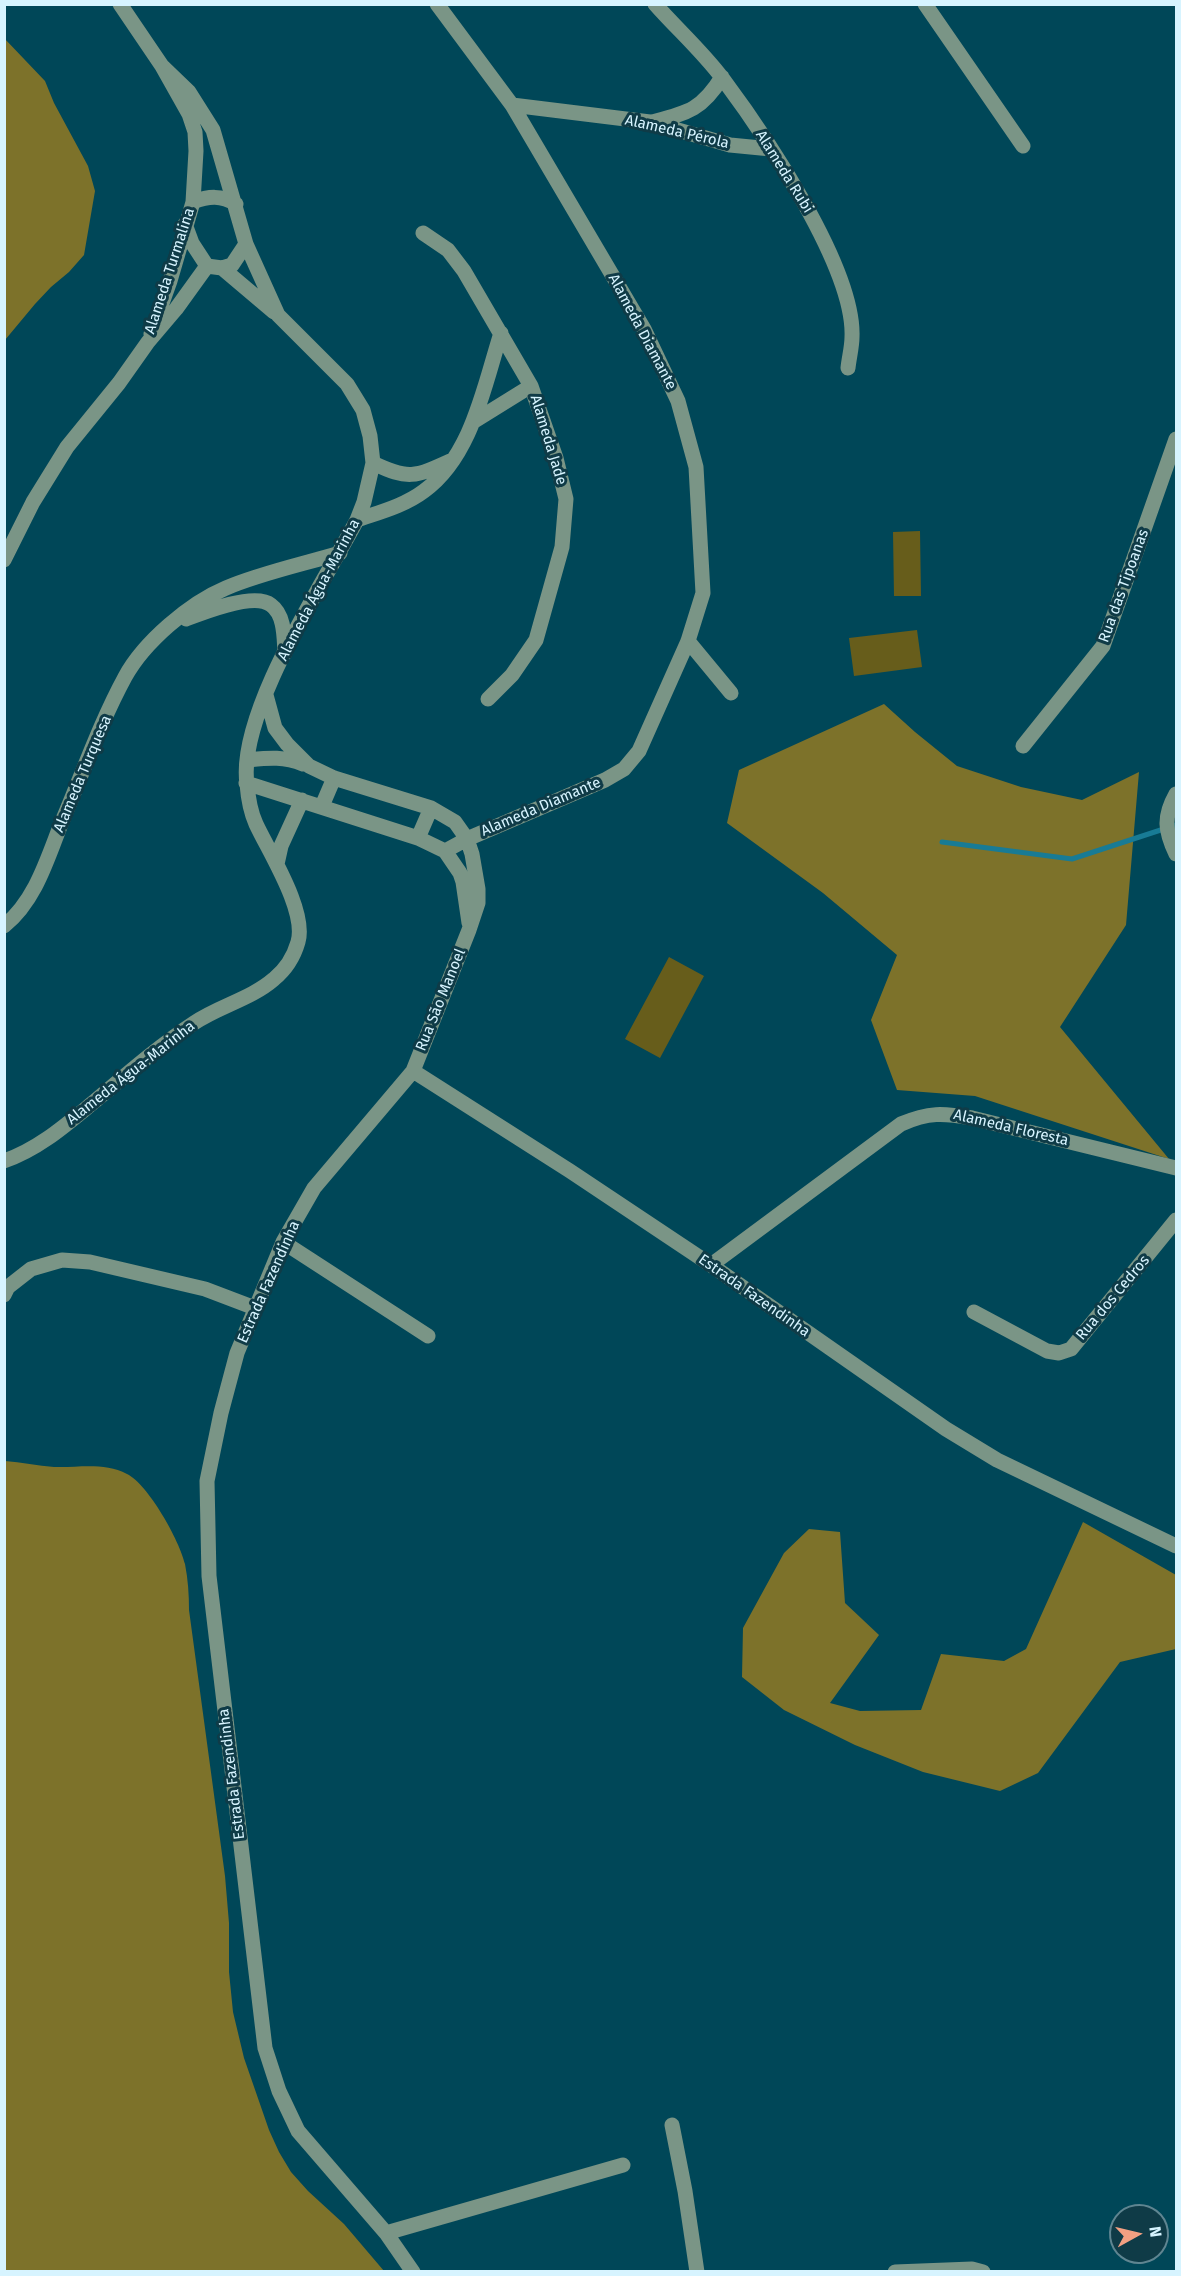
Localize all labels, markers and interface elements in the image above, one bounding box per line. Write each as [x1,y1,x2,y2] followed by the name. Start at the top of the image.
[623,111,731,153] street label: Alameda Pérola
[751,127,817,217] street label: Alameda Rubi
[141,206,199,336] street label: Alameda Turmalina
[604,271,680,393] street label: Alameda Diamante
[526,393,570,487] street label: Alameda Jade
[274,516,364,664] street label: Alameda Água-Marinha
[1095,527,1153,645] street label: Rua das Tipoanas
[50,713,116,835] street label: Alameda Turquesa
[478,774,604,840] street label: Alameda Diamante
[412,946,470,1054] street label: Rua São Manoel
[63,1017,199,1129] street label: Alameda Água-Marinha
[952,1106,1070,1150] street label: Alameda Floresta
[234,1218,304,1346] street label: Estrada Fazendinha
[695,1251,813,1341] street label: Estrada Fazendinha
[1072,1252,1154,1344] street label: Rua dos Cedros
[215,1707,249,1841] street label: Estrada Fazendinha
[1109,2204,1169,2264] north arrow
[1145,2225,1165,2238] text: N

